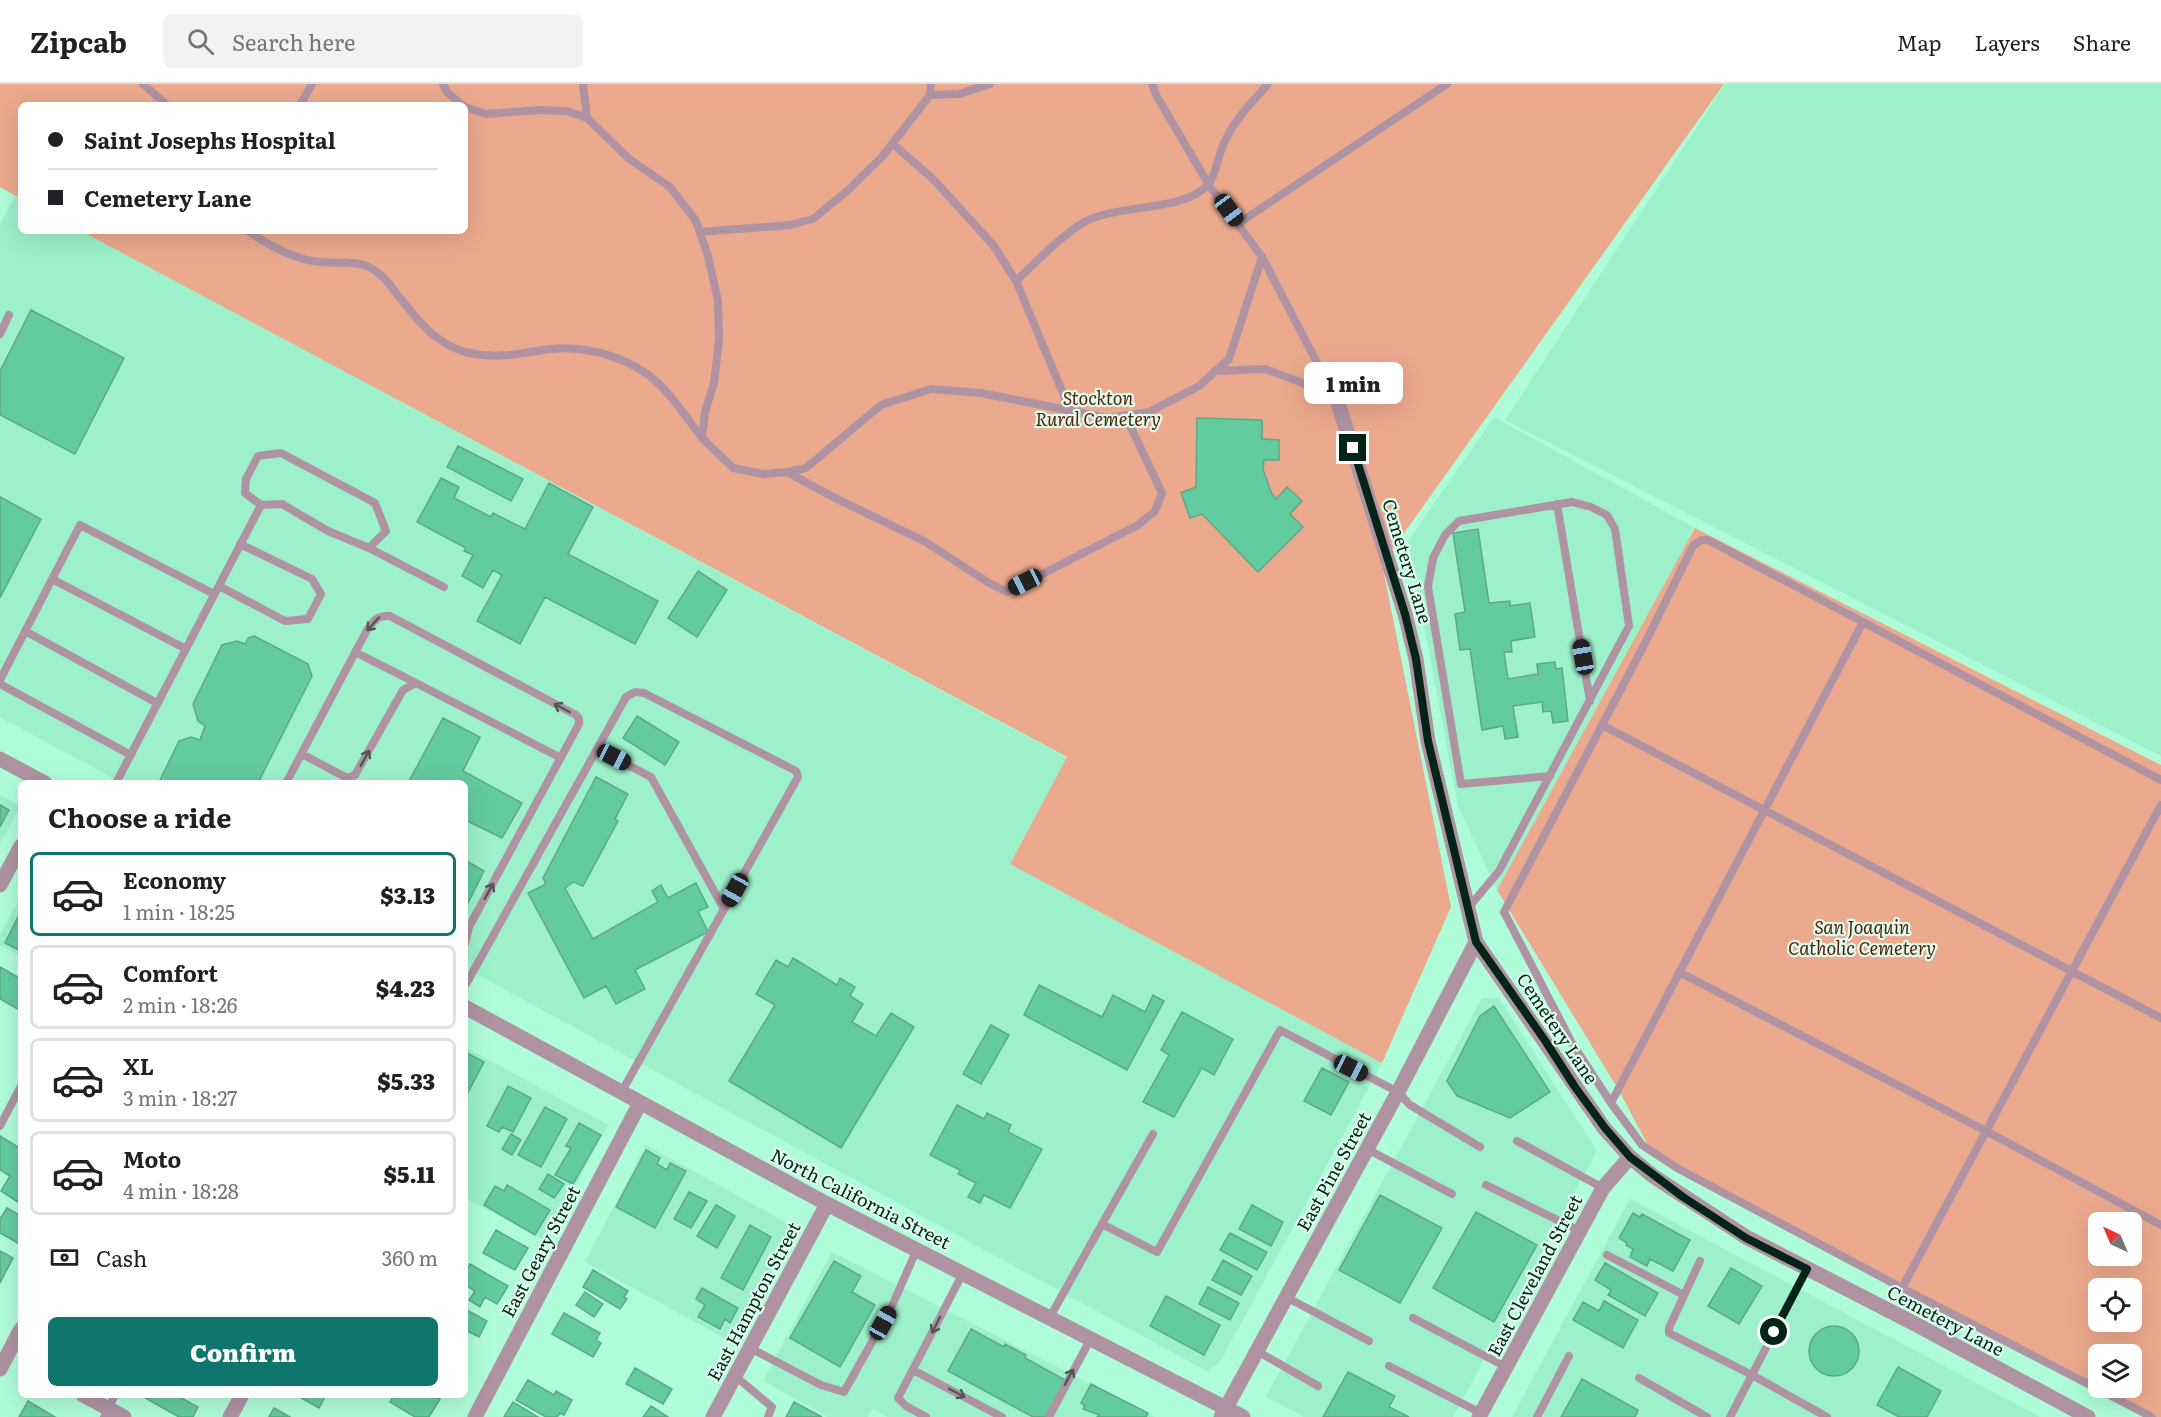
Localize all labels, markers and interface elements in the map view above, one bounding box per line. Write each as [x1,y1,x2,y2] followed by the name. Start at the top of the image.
[163,14,583,68] search box
[30,20,127,62] text: Zipcab
[184,25,217,58] icon: search
[232,25,355,58] text: Search here
[1897,26,1942,57] text: Map
[1975,26,2040,57] text: Layers
[2073,26,2131,57] text: Share
[84,123,336,156] text: Saint Josephs Hospital
[84,181,251,214] text: Cemetery Lane
[1211,190,1247,230] car
[1304,361,1402,403] callout: 1 min
[1326,368,1381,398] text: 1 min
[1035,384,1161,432] park label: Stockton Rural Cemetery
[1339,434,1366,461] route end
[1376,495,1440,627] street label: Cemetery Lane
[1005,566,1045,598] car
[366,616,380,631] one-way arrow
[1571,638,1595,676] car
[554,702,572,713] one-way arrow
[594,741,634,773] car
[359,749,371,766] one-way arrow
[48,796,231,836] text: Choose a ride
[123,863,226,896] text: Economy
[51,867,105,921] icon: car
[718,870,752,910] car
[380,878,435,911] text: $3.13
[483,883,495,900] one-way arrow
[123,896,235,926] text: 1 min · 18:25
[1788,913,1936,961] park label: San Joaquin Catholic Cemetery
[123,956,218,989] text: Comfort
[51,960,105,1014] icon: car
[1511,967,1605,1089] street label: Cemetery Lane
[376,971,435,1004] text: $4.23
[123,989,238,1019] text: 2 min · 18:26
[123,1049,154,1082] text: XL
[1331,1052,1371,1084] car
[51,1053,105,1107] icon: car
[377,1064,435,1097] text: $5.33
[123,1082,238,1112] text: 3 min · 18:27
[1289,1106,1377,1236] street label: East Pine Street
[767,1141,956,1255] street label: North California Street
[123,1142,181,1175] text: Moto
[51,1146,105,1200] icon: car
[383,1157,435,1190] text: $5.11
[123,1175,239,1205] text: 4 min · 18:28
[494,1179,587,1322] street label: East Geary Street
[1480,1189,1588,1361] street label: East Cleveland Street
[2088,1212,2142,1266] north arrow
[2088,1212,2142,1398] map controls
[700,1216,807,1386] street label: East Hampton Street
[48,1241,81,1274] icon: cash
[96,1241,147,1274] text: Cash
[381,1242,438,1272] text: 360 m
[1883,1278,2009,1362] street label: Cemetery Lane
[2088,1278,2142,1332] button: locate
[866,1303,900,1343] car
[929,1315,941,1333] one-way arrow
[48,1317,438,1386] button: Confirm
[1760,1318,1787,1345] route start
[2088,1344,2142,1398] button: layers
[1064,1369,1075,1387] one-way arrow
[948,1388,966,1399] one-way arrow

